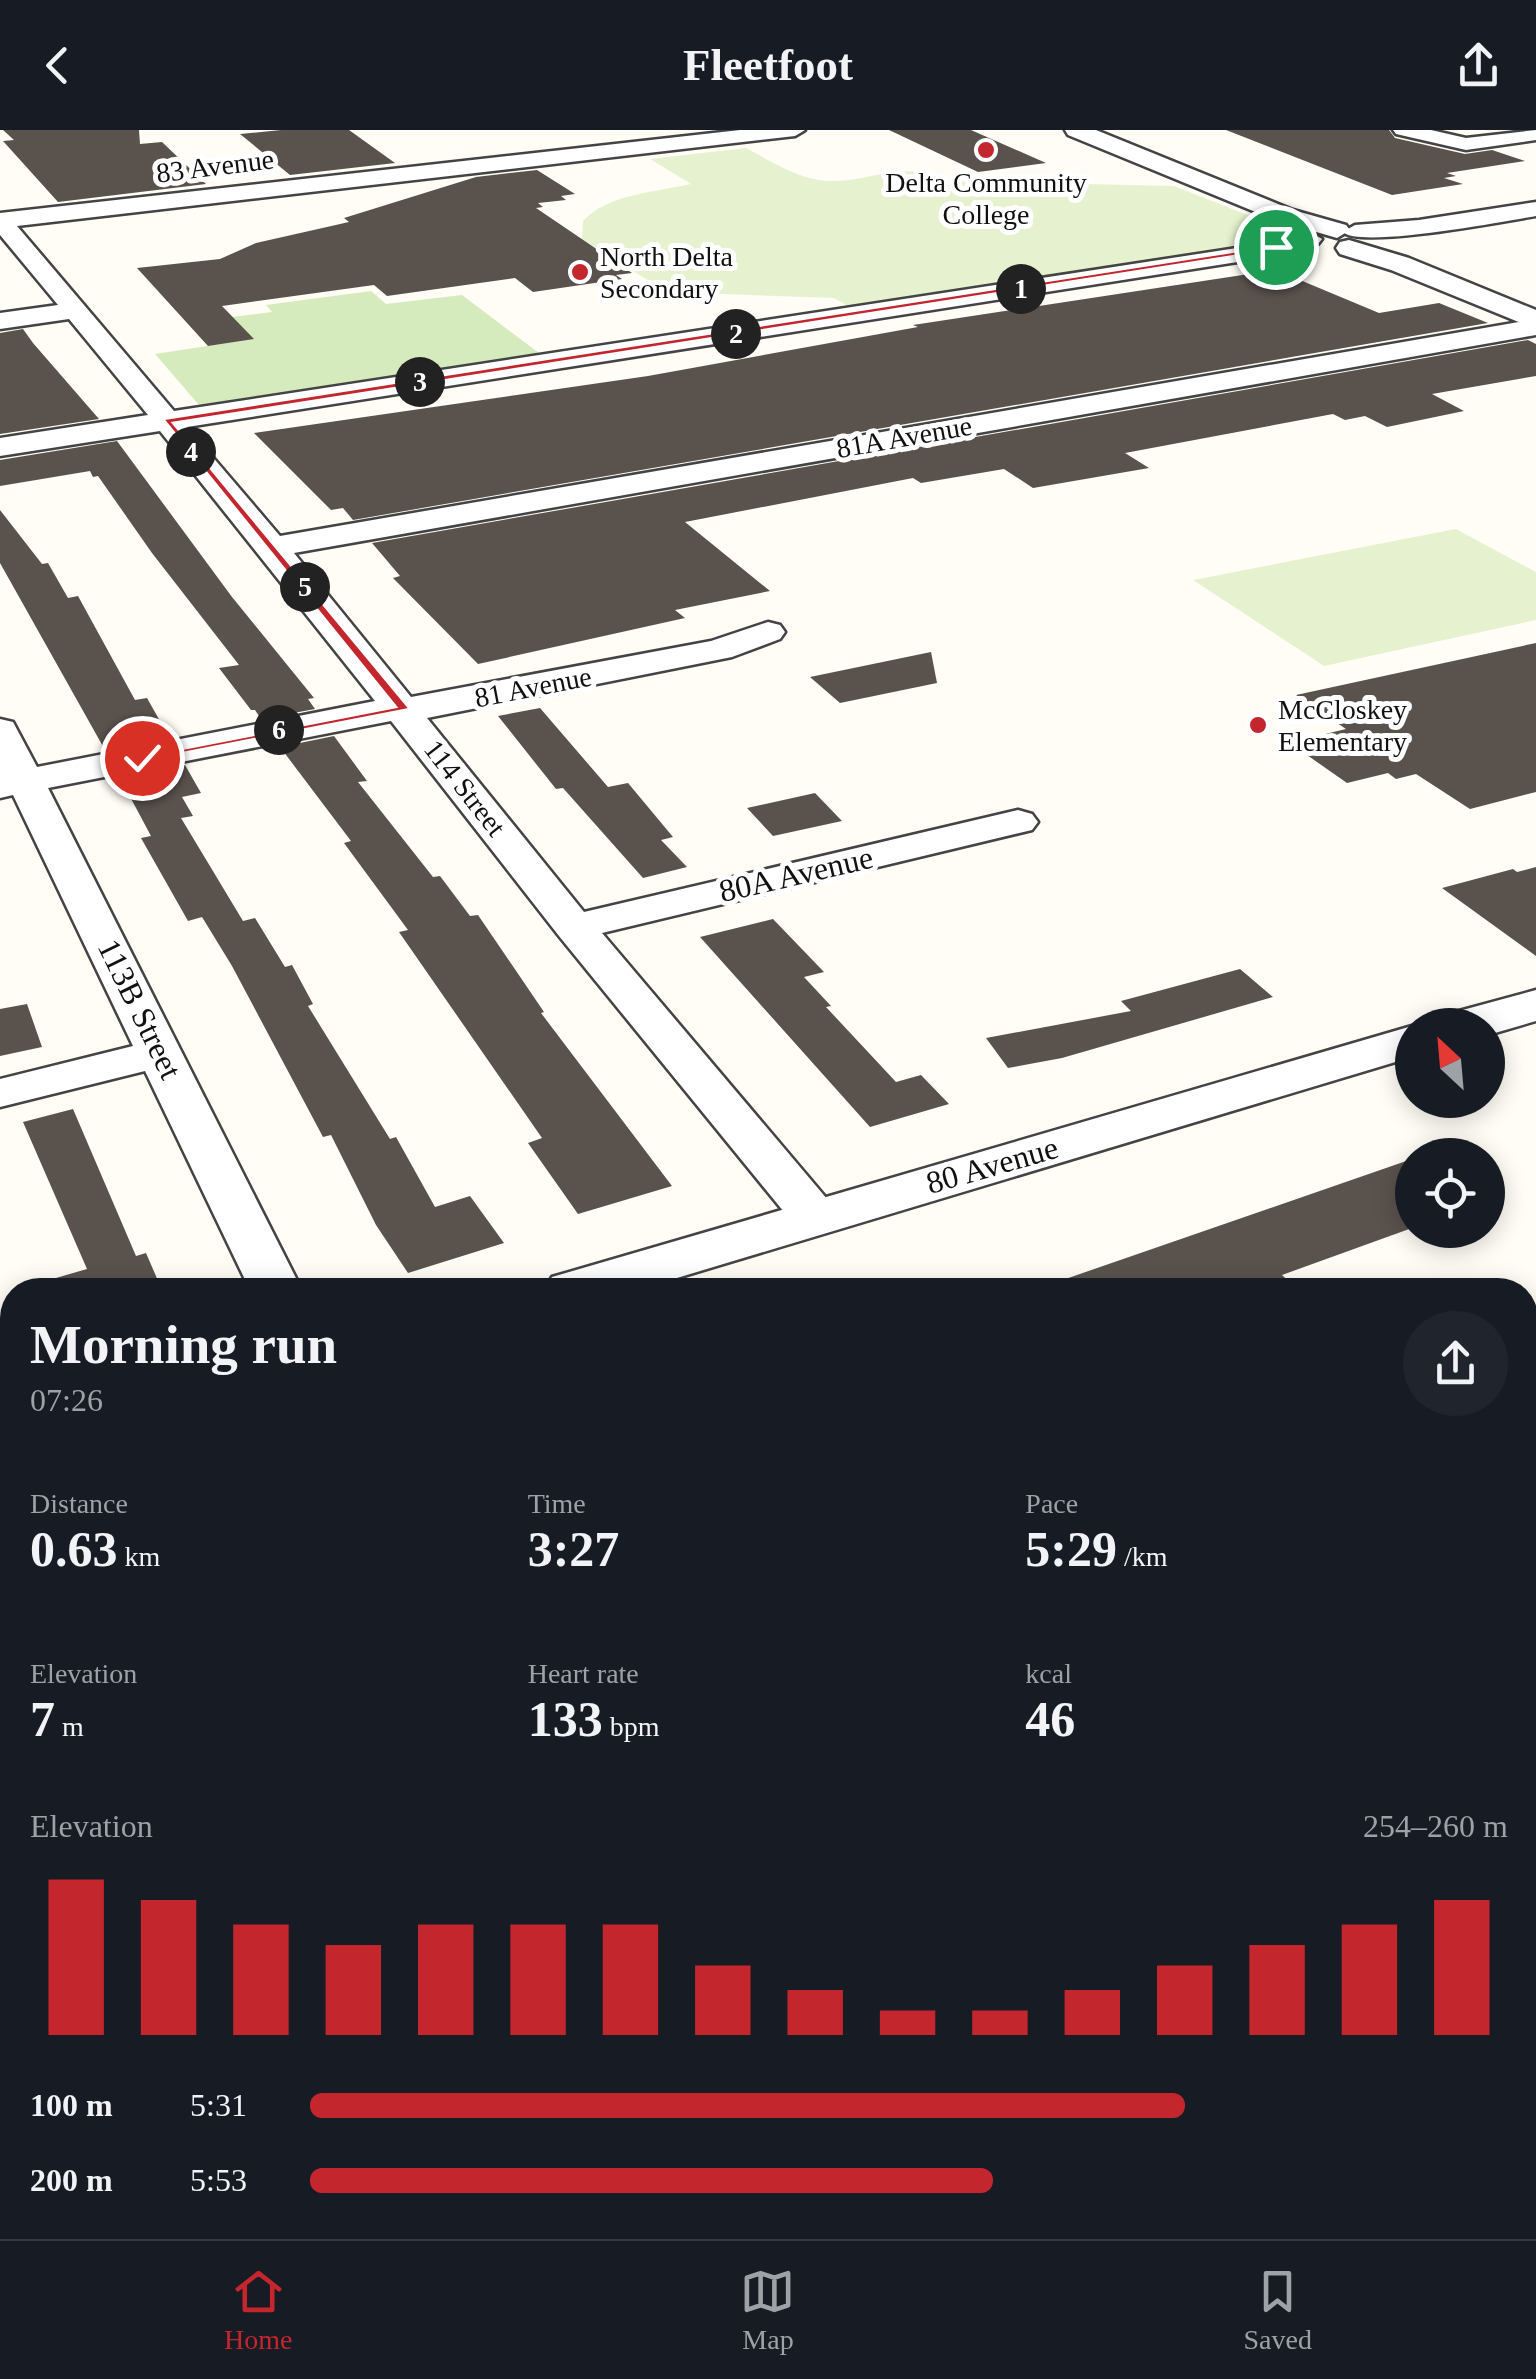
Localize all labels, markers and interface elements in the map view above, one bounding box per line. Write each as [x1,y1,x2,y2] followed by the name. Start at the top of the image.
[30,38,85,93] icon: back
[1451,38,1506,93] icon: share
[683,40,853,90] text: Fleetfoot
[975,139,997,161] marker: Delta Community College
[154,143,276,189] street label: 83 Avenue
[885,167,1087,230] place label: Delta Community College
[1234,205,1319,290] pin
[1249,220,1304,275] icon: arrive
[600,241,734,304] place label: North Delta Secondary
[569,261,591,283] marker: North Delta Secondary
[996,264,1046,314] pin: 1
[1014,273,1028,304] text: 1
[711,309,761,359] pin: 2
[729,318,743,349] text: 2
[395,357,445,407] pin: 3
[413,366,427,397] text: 3
[834,410,974,464] street label: 81A Avenue
[166,427,216,477] pin: 4
[184,436,198,467] text: 4
[280,562,330,612] pin: 5
[298,571,312,602] text: 5
[472,660,594,714] street label: 81 Avenue
[1278,694,1407,757] place label: McCloskey Elementary
[254,705,304,755] pin: 6
[272,714,286,745] text: 6
[1247,714,1269,736] marker: McCloskey Elementary
[100,716,185,801] pin
[115,731,170,786] icon: check
[418,734,512,842] street label: 114 Street
[716,839,876,909] street label: 80A Avenue
[91,933,189,1085] street label: 113B Street
[1395,1008,1505,1118] north arrow
[1395,1008,1505,1248] map controls
[922,1129,1062,1201] street label: 80 Avenue
[1395,1138,1505,1248] button: locate
[1403,1311,1508,1416] button: share
[30,1314,337,1375] text: Morning run
[30,1382,103,1418] text: 07:26
[30,1488,128,1519] text: Distance
[528,1488,586,1519] text: Time
[1025,1488,1078,1519] text: Pace
[30,1521,118,1577] text: 0.63
[528,1521,619,1577] text: 3:27
[1025,1521,1117,1577] text: 5:29
[118,1541,160,1572] text: km
[1117,1541,1168,1572] text: /km
[30,1658,137,1689] text: Elevation
[528,1658,639,1689] text: Heart rate
[1025,1658,1072,1689] text: kcal
[30,1691,55,1747] text: 7
[528,1691,603,1747] text: 133
[1025,1691,1075,1747] text: 46
[55,1711,84,1742] text: m
[603,1711,659,1742] text: bpm
[30,1808,153,1844] text: Elevation
[1363,1808,1508,1844] text: 254–260 m
[30,2087,113,2123] text: 100 m
[190,2087,247,2123] text: 5:31
[30,2162,113,2198] text: 200 m
[190,2162,247,2198] text: 5:53
[224,2264,292,2356] tab: Home
[740,2264,795,2356] tab: Map
[1244,2264,1312,2356] tab: Saved

